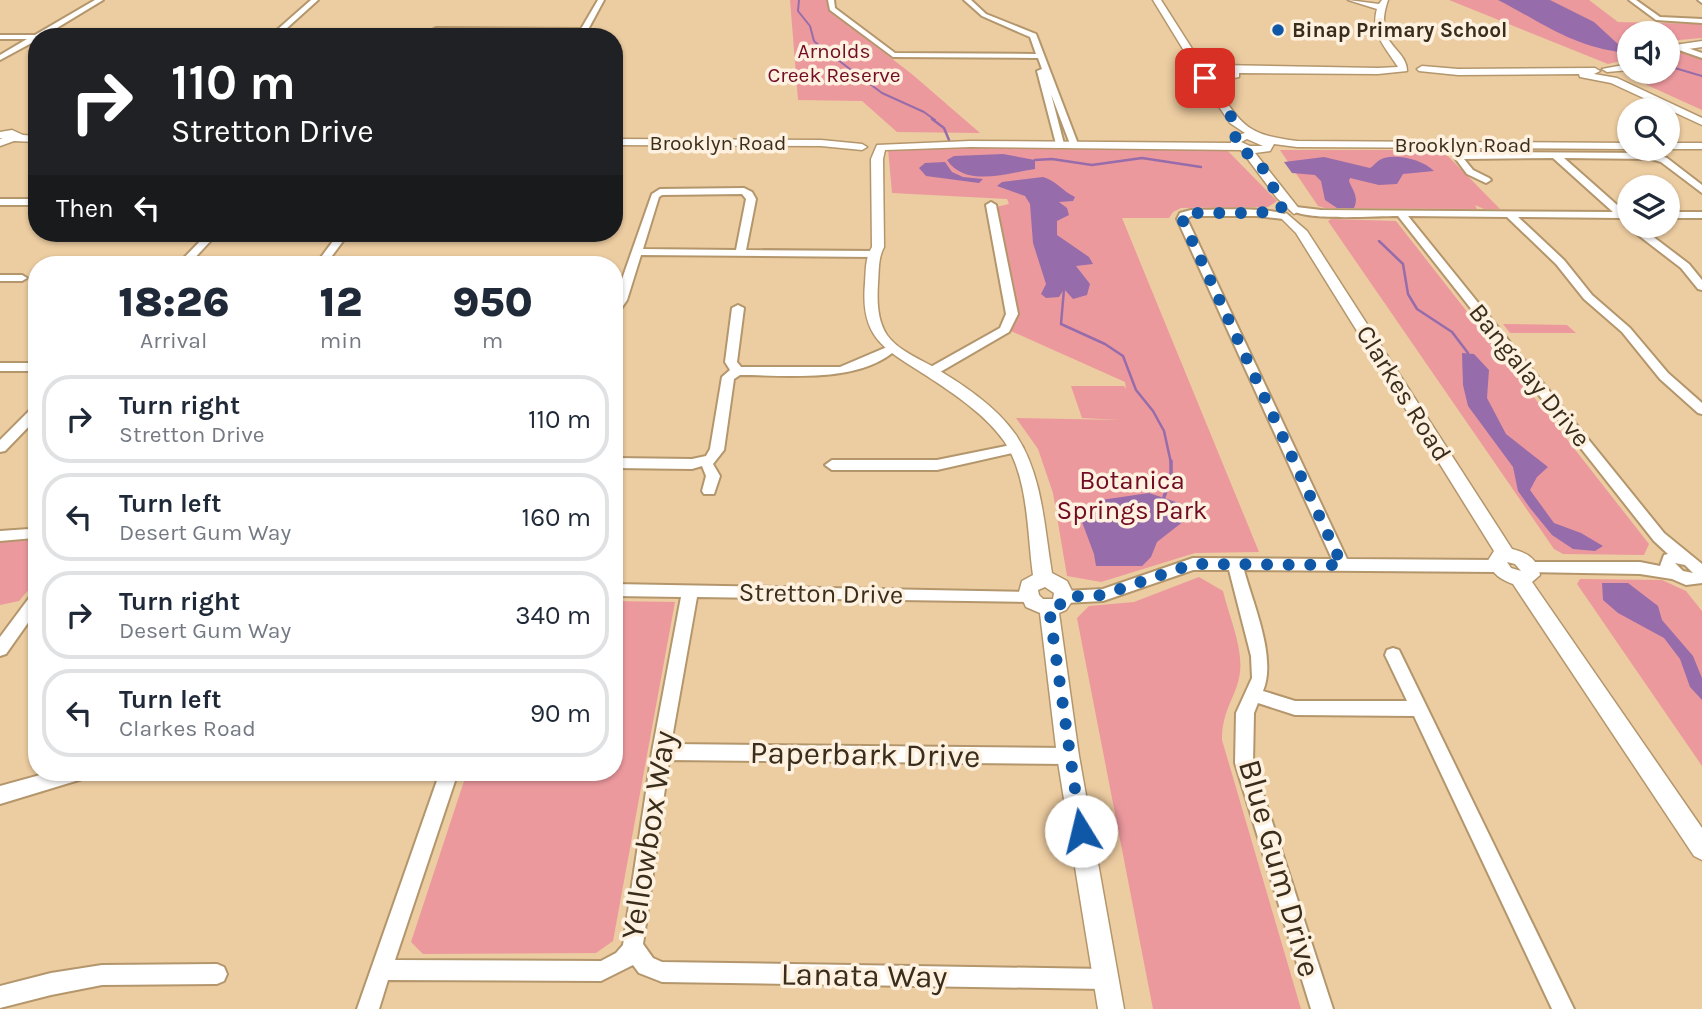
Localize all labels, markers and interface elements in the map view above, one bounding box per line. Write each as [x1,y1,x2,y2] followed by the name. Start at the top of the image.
[1292,18,1507,42] place label: Binap Primary School
[1617,21,1680,238] map controls
[1617,21,1680,84] button: sound
[1270,22,1286,38] marker: Binap Primary School
[767,39,901,87] park label: Arnolds Creek Reserve
[1175,48,1235,108] pin
[171,54,296,111] text: 110 m
[56,56,147,147] icon: right
[1186,59,1224,97] icon: arrive
[1617,98,1680,161] button: search
[171,113,374,150] text: Stretton Drive
[649,131,787,155] street label: Brooklyn Road
[1394,133,1532,157] street label: Brooklyn Road
[1617,175,1680,238] button: layers
[128,189,166,227] icon: left
[56,193,114,224] text: Then
[118,277,229,327] text: 18:26
[320,277,362,327] text: 12
[452,277,533,327] text: 950
[1462,297,1597,453] street label: Bangalay Drive
[1349,319,1458,467] street label: Clarkes Road
[140,327,207,354] text: Arrival
[320,327,362,354] text: min
[482,327,503,354] text: m
[119,390,240,421] text: Turn right
[60,400,98,438] icon: right
[528,404,591,435] text: 110 m
[119,421,265,448] text: Stretton Drive
[1056,465,1208,526] park label: Botanica Springs Park
[119,488,221,519] text: Turn left
[60,498,98,536] icon: left
[522,502,591,533] text: 160 m
[119,519,291,546] text: Desert Gum Way
[738,577,904,610] street label: Stretton Drive
[119,586,240,617] text: Turn right
[60,596,98,634] icon: right
[515,600,591,631] text: 340 m
[119,617,291,644] text: Desert Gum Way
[119,684,221,715] text: Turn left
[60,694,98,732] icon: left
[530,698,591,729] text: 90 m
[119,715,256,742] text: Clarkes Road
[614,728,683,942] street label: Yellowbox Way
[749,734,981,775] street label: Paperbark Drive
[1231,755,1328,981] street label: Blue Gum Drive
[1044,794,1118,868] position arrow
[780,956,948,995] street label: Lanata Way

